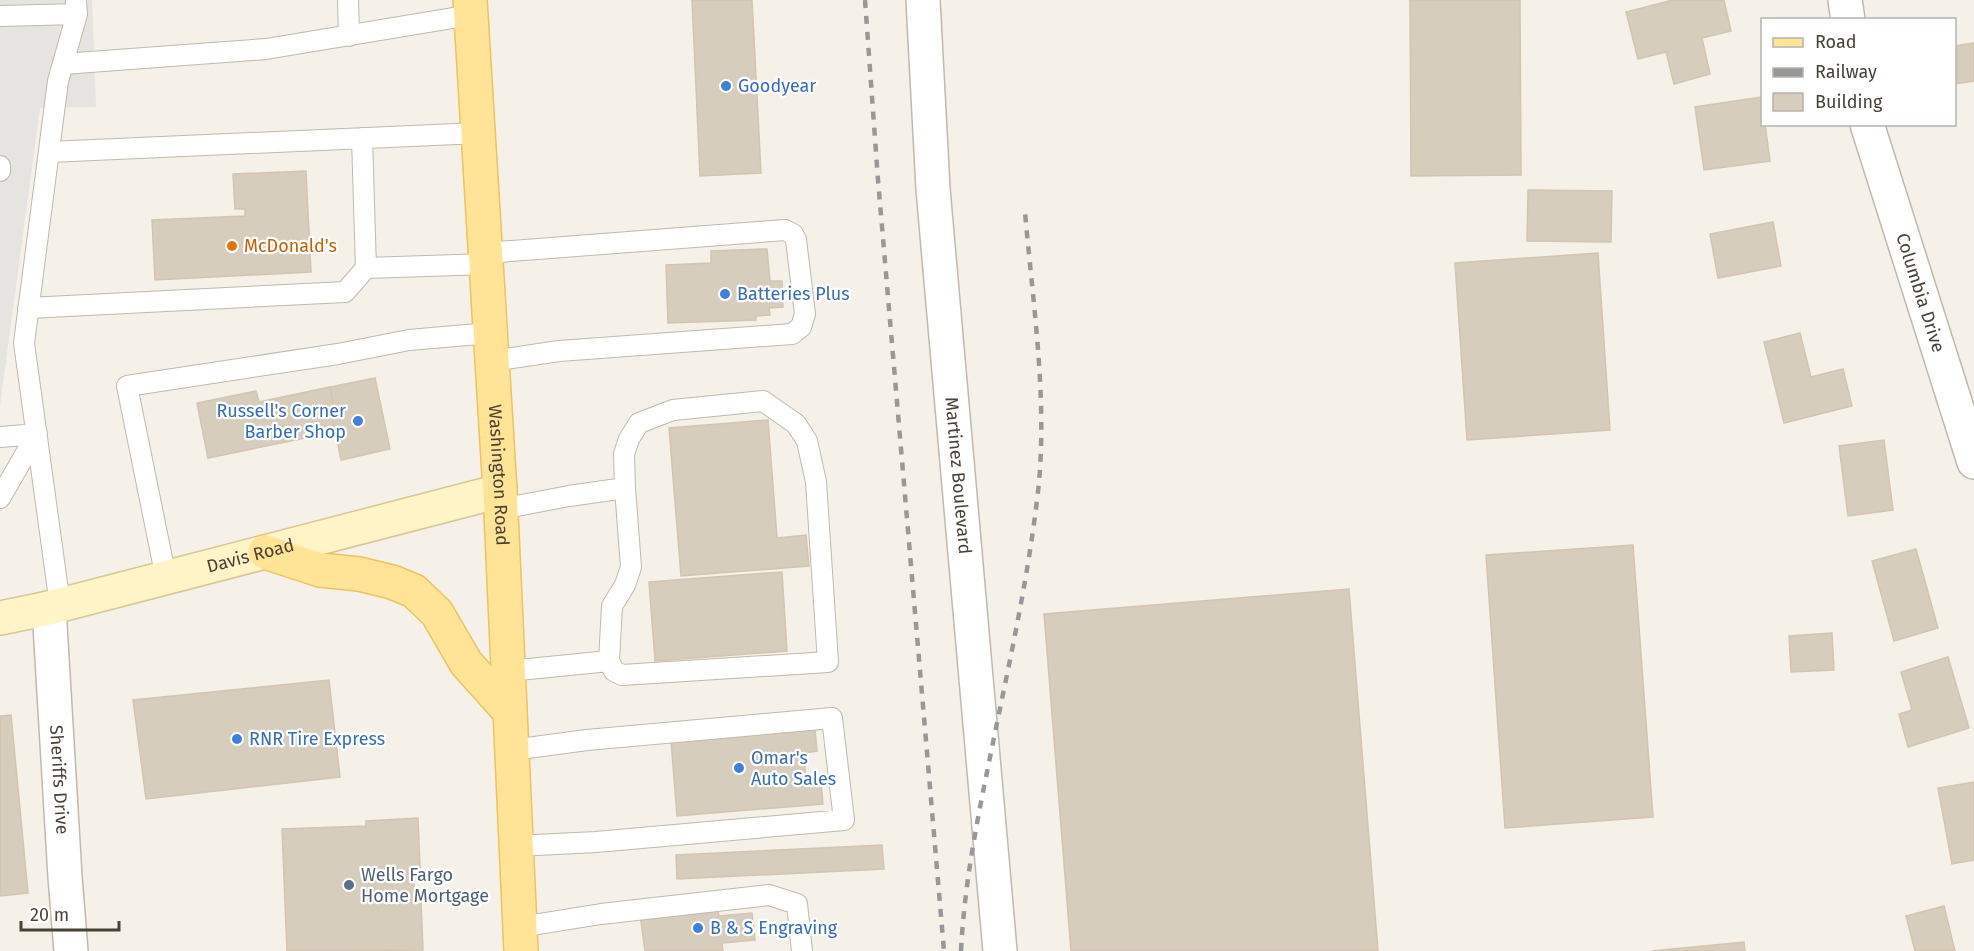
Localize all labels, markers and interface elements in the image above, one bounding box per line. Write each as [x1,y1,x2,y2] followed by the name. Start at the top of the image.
[1761,18,1956,126] legend
[1815,31,1857,53] text: Road
[1815,61,1877,83] text: Railway
[738,75,816,97] place label: Goodyear
[719,79,733,93] marker: Goodyear
[1815,91,1883,113] text: Building
[1891,230,1950,355] street label: Columbia Drive
[244,235,337,257] place label: McDonald's
[225,239,239,253] marker: McDonald's
[737,283,850,305] place label: Batteries Plus
[718,287,732,301] marker: Batteries Plus
[940,396,976,555] street label: Martinez Boulevard
[216,400,346,443] place label: Russell's Corner Barber Shop
[484,404,513,546] street label: Washington Road
[351,414,365,428] marker: Russell's Corner Barber Shop
[204,534,296,578] street label: Davis Road
[45,724,73,835] street label: Sheriffs Drive
[249,728,385,750] place label: RNR Tire Express
[230,732,244,746] marker: RNR Tire Express
[751,747,836,790] place label: Omar's Auto Sales
[732,761,746,775] marker: Omar's Auto Sales
[361,864,489,907] place label: Wells Fargo Home Mortgage
[342,878,356,892] marker: Wells Fargo Home Mortgage
[21,894,118,932] scale bar
[30,904,69,926] text: 20 m
[710,917,838,939] place label: B & S Engraving
[691,921,705,935] marker: B & S Engraving

